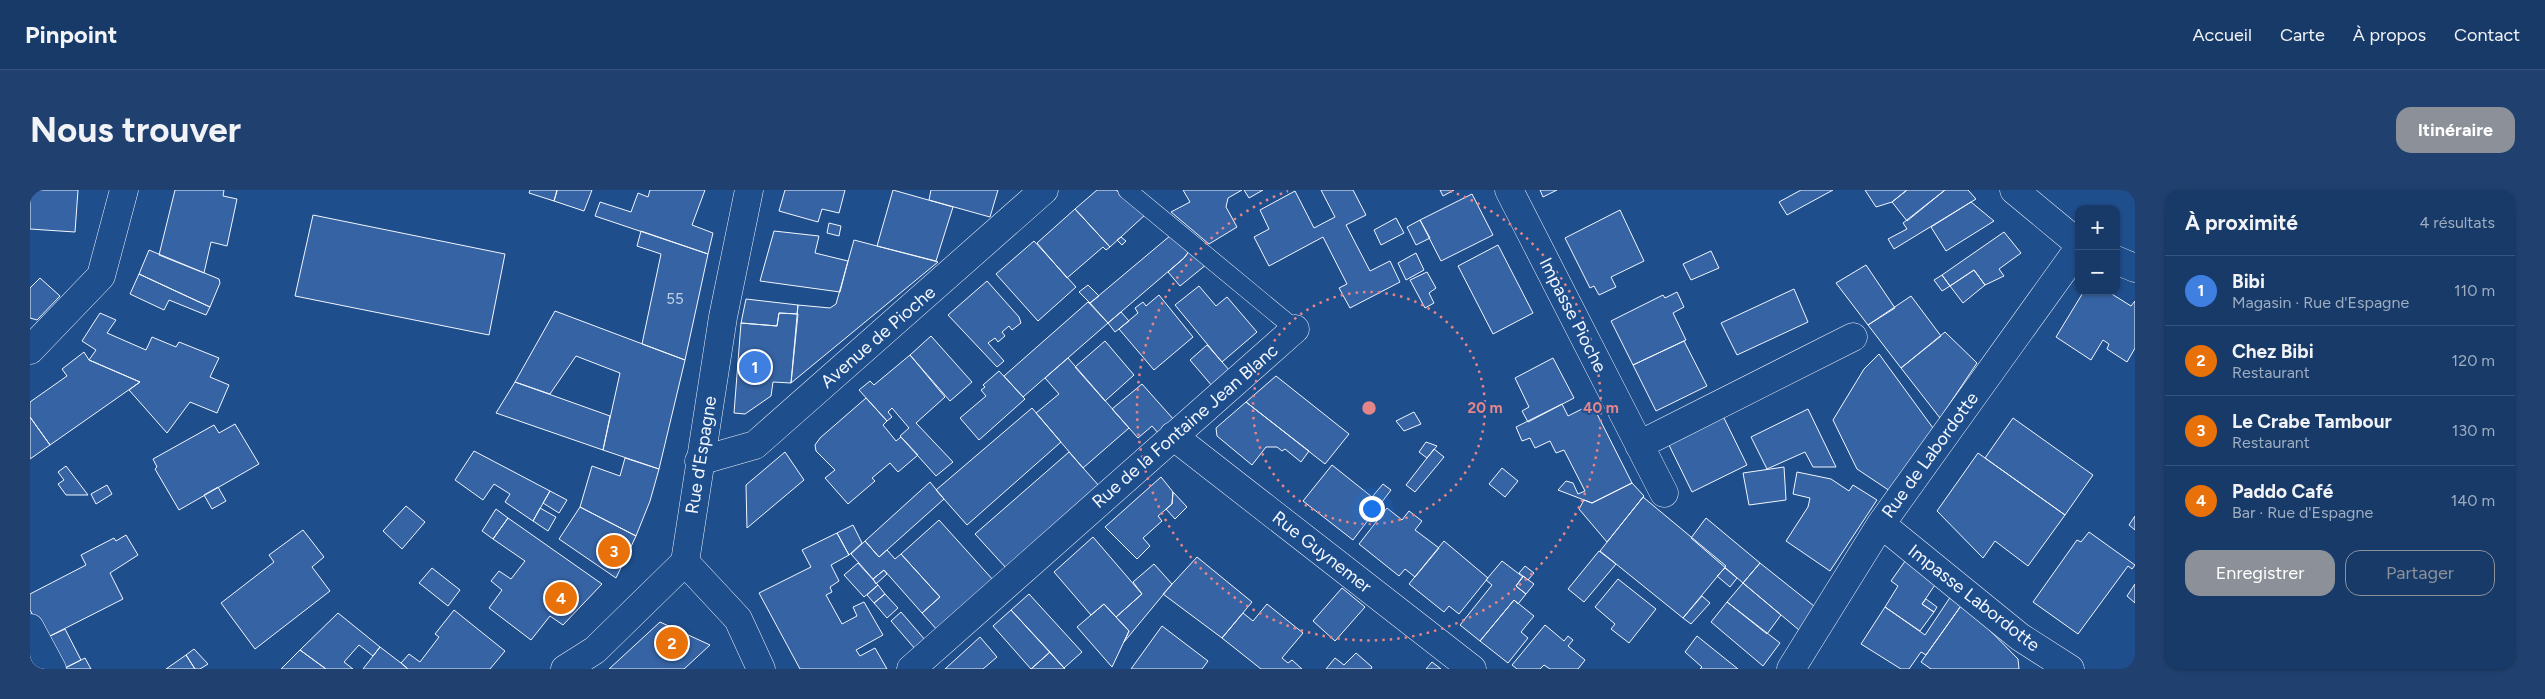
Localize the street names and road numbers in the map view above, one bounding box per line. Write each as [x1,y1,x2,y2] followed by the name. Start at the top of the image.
[1535,254,1611,376] street label: Impasse Pioche
[816,281,940,393] street label: Avenue de Pioche
[1087,339,1283,513] street label: Rue de la Fontaine Jean Blanc
[1877,388,1983,522] street label: Rue de Labordotte
[681,394,721,516] street label: Rue d'Espagne
[1268,506,1376,598] street label: Rue Guynemer
[1904,540,2044,656] street label: Impasse Labordotte

